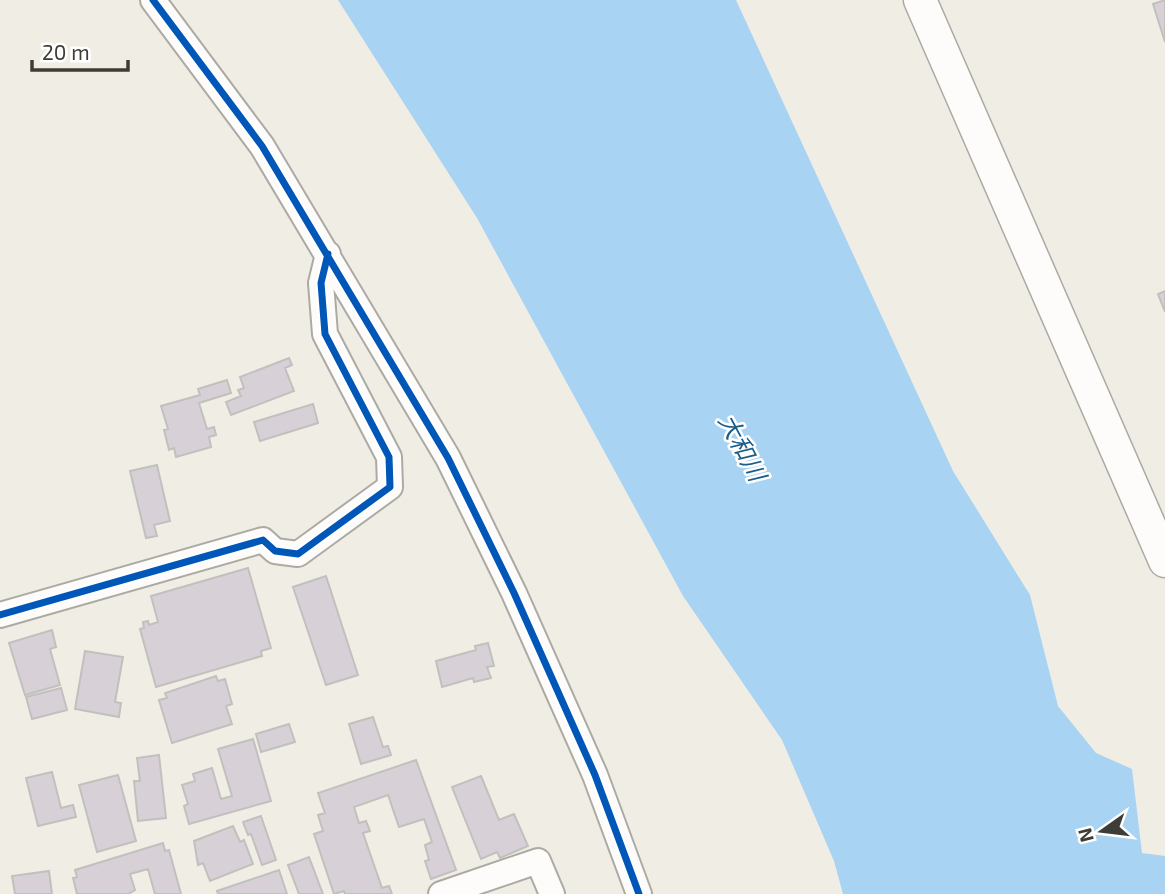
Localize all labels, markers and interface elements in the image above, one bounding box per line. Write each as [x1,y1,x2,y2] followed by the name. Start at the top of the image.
[32,28,128,72] scale bar
[42,39,90,64] text: 20 m
[713,408,774,488] water label: 大和川
[1067,796,1137,866] north arrow
[1072,826,1098,845] text: N

